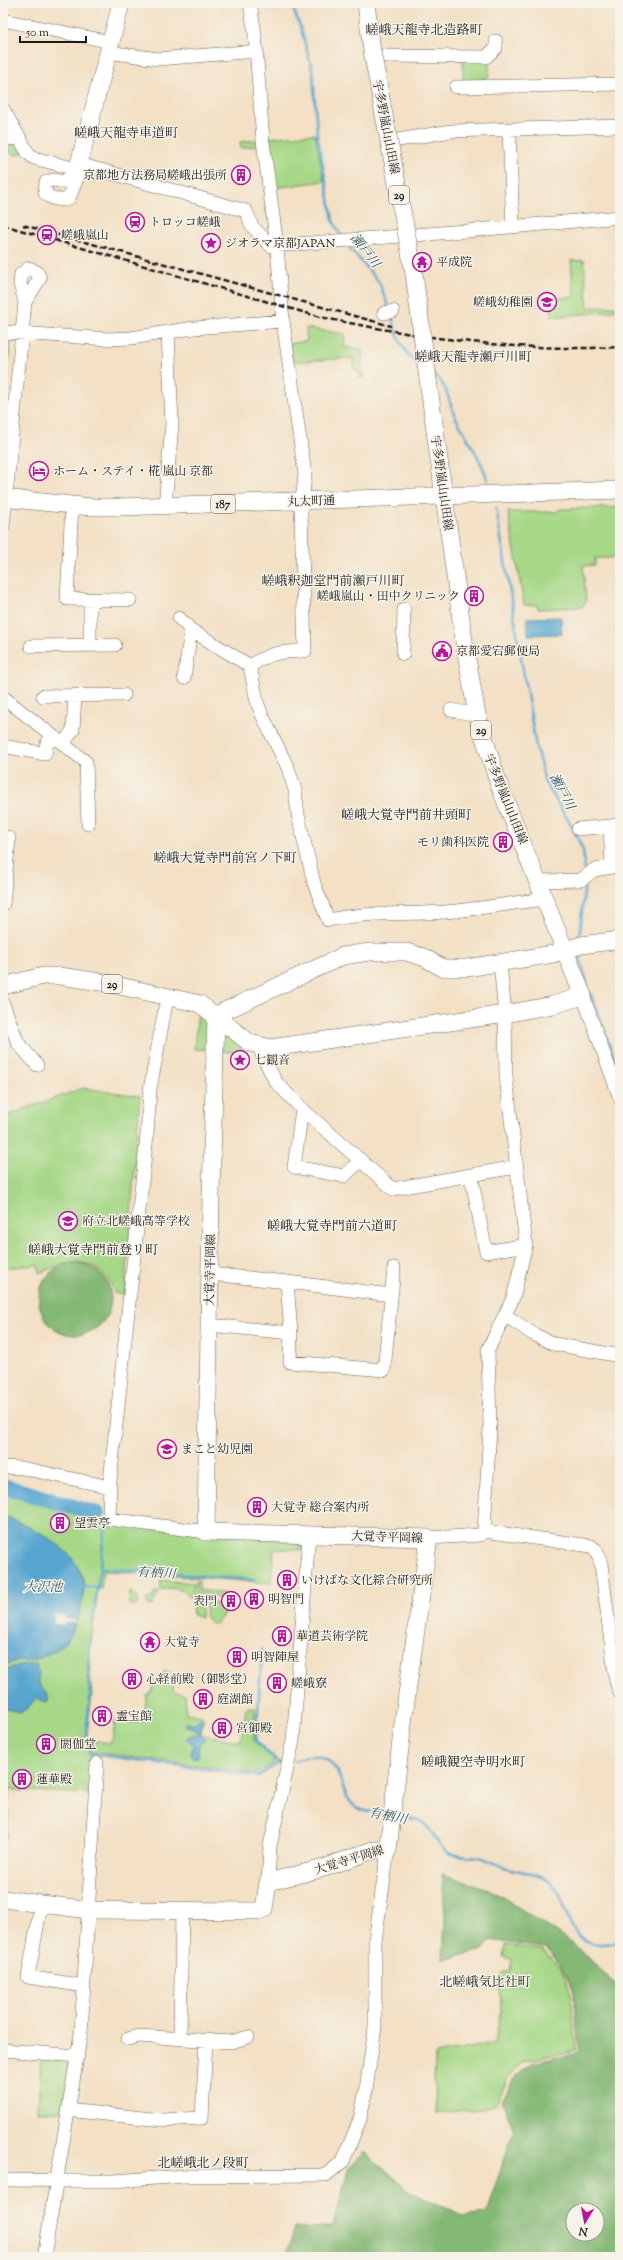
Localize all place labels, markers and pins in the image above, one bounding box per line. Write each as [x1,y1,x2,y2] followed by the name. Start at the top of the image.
[230,164,252,186] building icon: 京都地方法務局嵯峨出張所
[83,167,227,185] place label: 京都地方法務局嵯峨出張所
[124,211,146,233] station icon: トロッコ嵯峨
[149,214,221,232] place label: トロッコ嵯峨
[36,224,58,246] station icon: 嵯峨嵐山
[61,227,109,245] place label: 嵯峨嵐山
[200,232,222,254] place icon: ジオラマ京都JAPAN
[225,235,336,253] place label: ジオラマ京都JAPAN
[411,251,433,273] temple icon: 平成院
[436,254,472,272] place label: 平成院
[536,291,558,313] school or university icon: 嵯峨幼稚園
[473,294,533,312] place label: 嵯峨幼稚園
[28,460,50,482] hotel icon: ホーム・ステイ・椛 嵐山 京都
[53,463,213,481] place label: ホーム・ステイ・椛 嵐山 京都
[463,585,485,607] building icon: 嵯峨嵐山・田中クリニック
[317,588,460,606] place label: 嵯峨嵐山・田中クリニック
[431,640,453,662] public building icon: 京都愛宕郵便局
[456,643,540,661] place label: 京都愛宕郵便局
[492,831,514,853] building icon: モリ歯科医院
[417,834,489,852] place label: モリ歯科医院
[229,1049,251,1071] place icon: 七観音
[254,1052,290,1070] place label: 七観音
[57,1210,79,1232] school or university icon: 府立北嵯峨高等学校
[82,1213,190,1231] place label: 府立北嵯峨高等学校
[156,1438,178,1460] school or university icon: まこと幼児園
[181,1441,253,1459] place label: まこと幼児園
[246,1496,268,1518] building icon: 大覚寺 総合案内所
[271,1499,370,1517] place label: 大覚寺 総合案内所
[49,1512,71,1534] building icon: 望雲亭
[74,1515,110,1533] place label: 望雲亭
[276,1569,298,1591] building icon: いけばな文化綜合研究所
[301,1572,433,1590] place label: いけばな文化綜合研究所
[243,1588,265,1610] building icon: 明智門
[220,1590,242,1612] building icon: 表門
[268,1591,304,1609] place label: 明智門
[193,1593,217,1611] place label: 表門
[271,1625,293,1647] building icon: 華道芸術学院
[296,1628,368,1646] place label: 華道芸術学院
[139,1631,161,1653] temple icon: 大覚寺
[164,1634,200,1652] place label: 大覚寺
[226,1646,248,1668] building icon: 明智陣屋
[251,1649,299,1667] place label: 明智陣屋
[121,1668,143,1690] building icon: 心経前殿（御影堂）
[146,1671,254,1689] place label: 心経前殿（御影堂）
[266,1672,288,1694] building icon: 嵯峨寮
[291,1675,327,1693] place label: 嵯峨寮
[192,1688,214,1710] building icon: 庭湖館
[217,1691,253,1709] place label: 庭湖館
[91,1705,113,1727] building icon: 霊宝館
[116,1708,152,1726] place label: 霊宝館
[211,1717,233,1739] building icon: 宮御殿
[236,1720,272,1738] place label: 宮御殿
[35,1733,57,1755] building icon: 閼伽堂
[60,1736,96,1754] place label: 閼伽堂
[11,1768,33,1790] building icon: 蓮華殿
[36,1771,72,1789] place label: 蓮華殿

